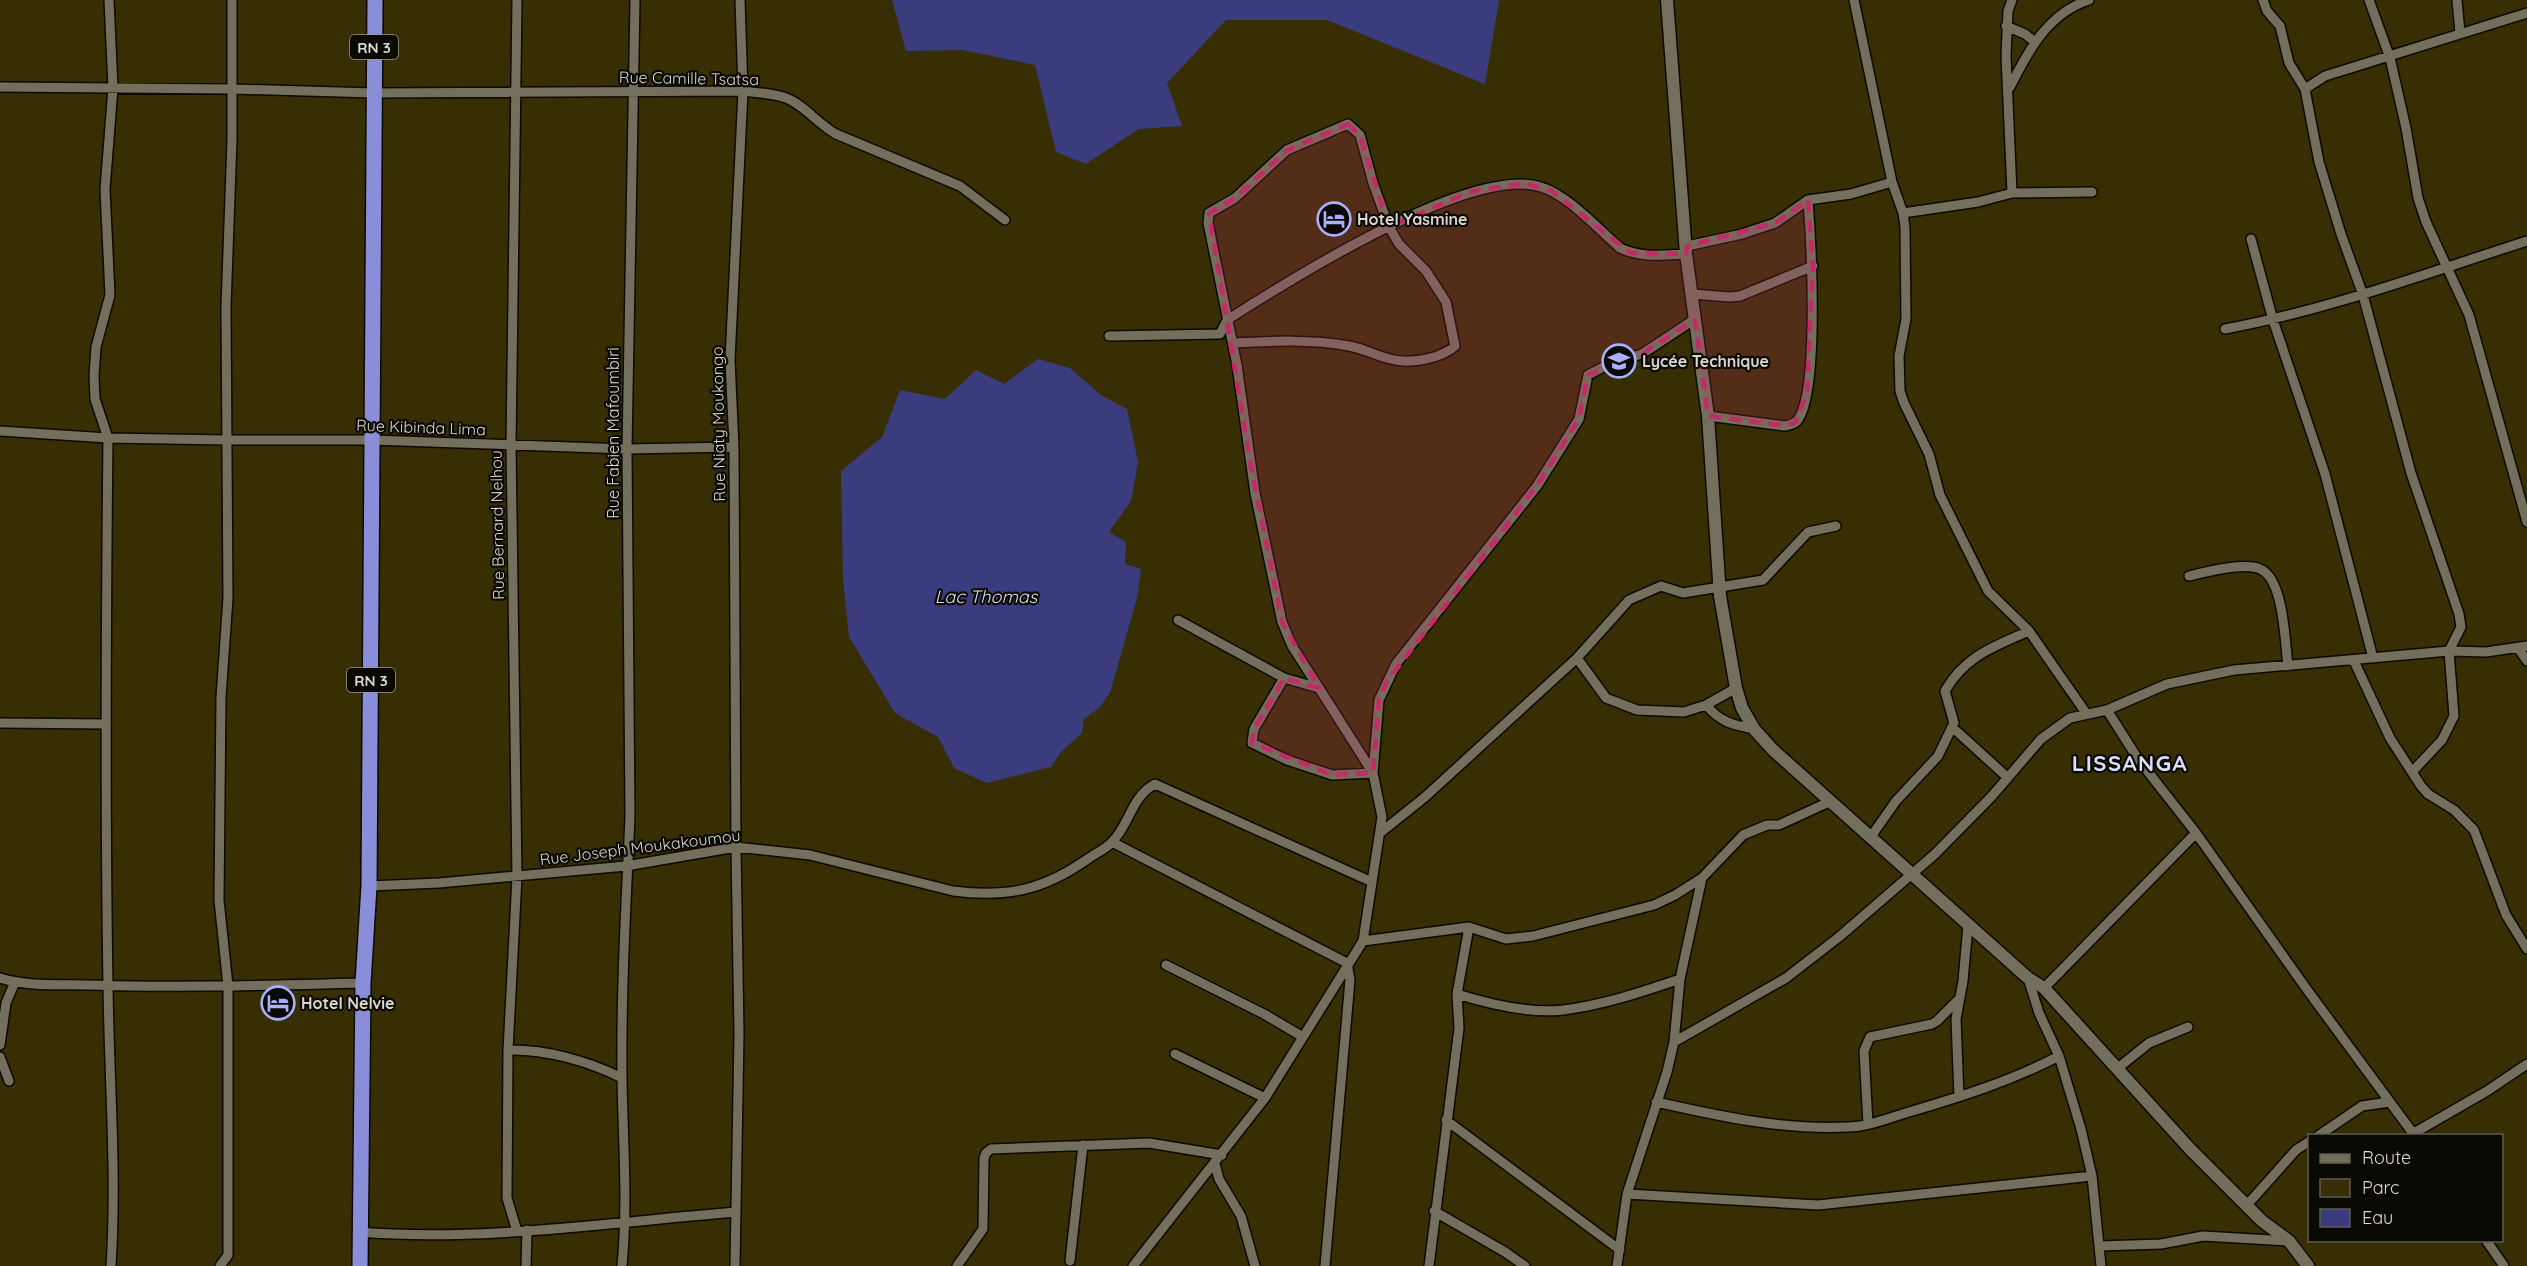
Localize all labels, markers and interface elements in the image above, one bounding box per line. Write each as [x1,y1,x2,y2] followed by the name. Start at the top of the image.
[350,35,398,59] road number: RN 3
[619,67,759,89] street label: Rue Camille Tsatsa
[1316,201,1352,237] hotel icon: Hotel Yasmine
[1357,209,1467,229] place label: Hotel Yasmine
[1601,343,1637,379] school or university icon: Lycée Technique
[707,346,729,502] street label: Rue Niaty Moukongo
[603,347,623,519] street label: Rue Fabien Mafoumbiri
[1642,351,1769,371] place label: Lycée Technique
[356,415,486,439] street label: Rue Kibinda Lima
[486,450,508,600] street label: Rue Bernard Nelhou
[935,585,1039,608] water label: Lac Thomas
[347,668,395,692] road number: RN 3
[2072,749,2188,777] district label: LISSANGA
[538,825,742,869] street label: Rue Joseph Moukakoumou
[260,985,296,1021] hotel icon: Hotel Nelvie
[301,993,395,1013] place label: Hotel Nelvie
[2308,1134,2503,1242] legend
[2362,1146,2411,1169] text: Route
[2362,1176,2399,1199] text: Parc
[2362,1206,2393,1229] text: Eau

